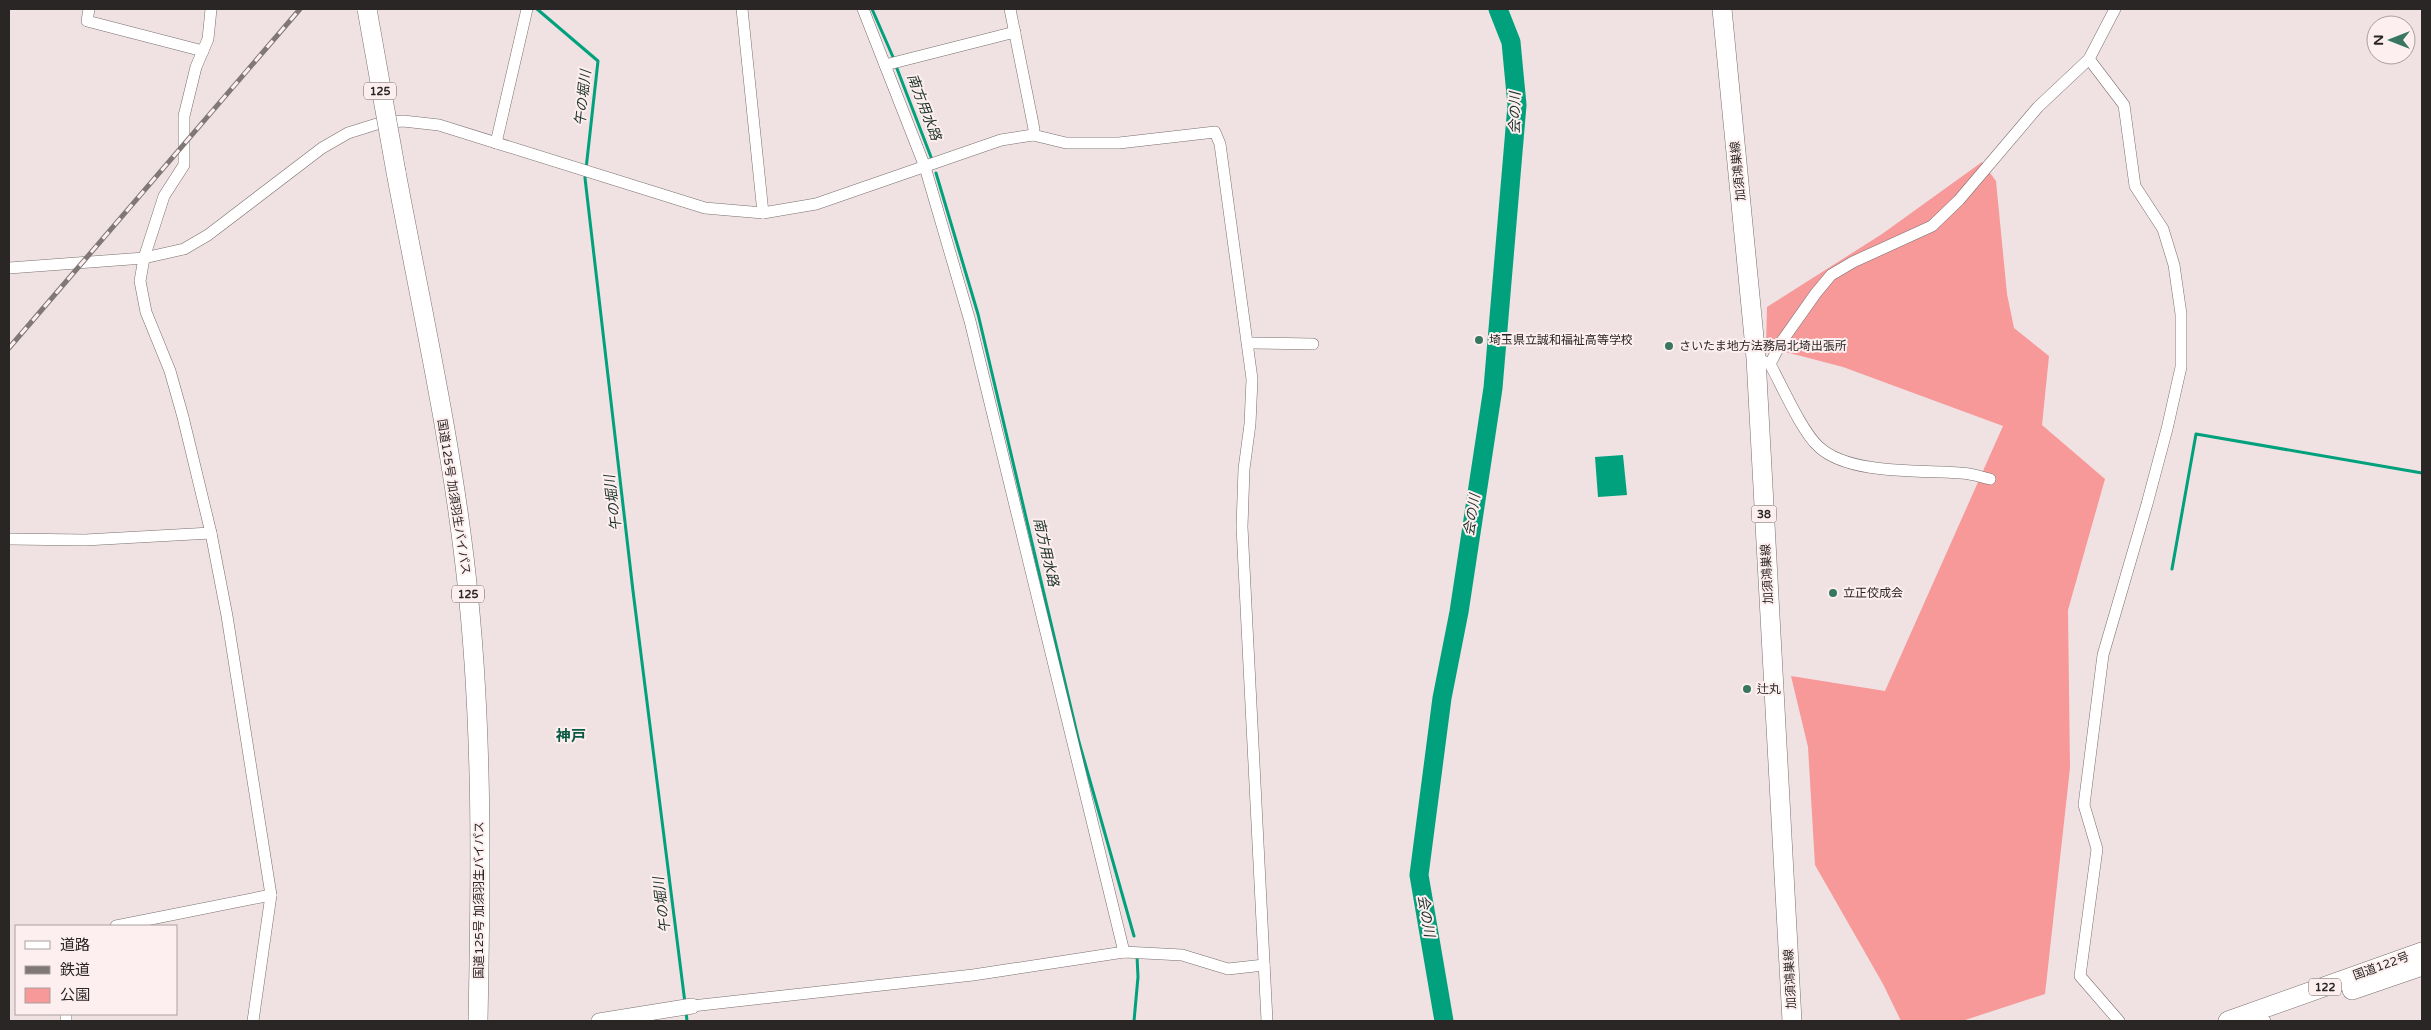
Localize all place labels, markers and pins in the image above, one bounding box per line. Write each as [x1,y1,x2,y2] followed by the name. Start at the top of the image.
[1489,333,1633,347] place label: 埼玉県立誠和福祉高等学校
[1473,334,1485,346] marker: 埼玉県立誠和福祉高等学校
[1679,339,1847,353] place label: さいたま地方法務局北埼出張所
[1663,340,1675,352] marker: さいたま地方法務局北埼出張所
[1843,586,1903,600] place label: 立正佼成会
[1827,587,1839,599] marker: 立正佼成会
[1757,682,1781,696] place label: 辻丸
[1741,683,1753,695] marker: 辻丸

